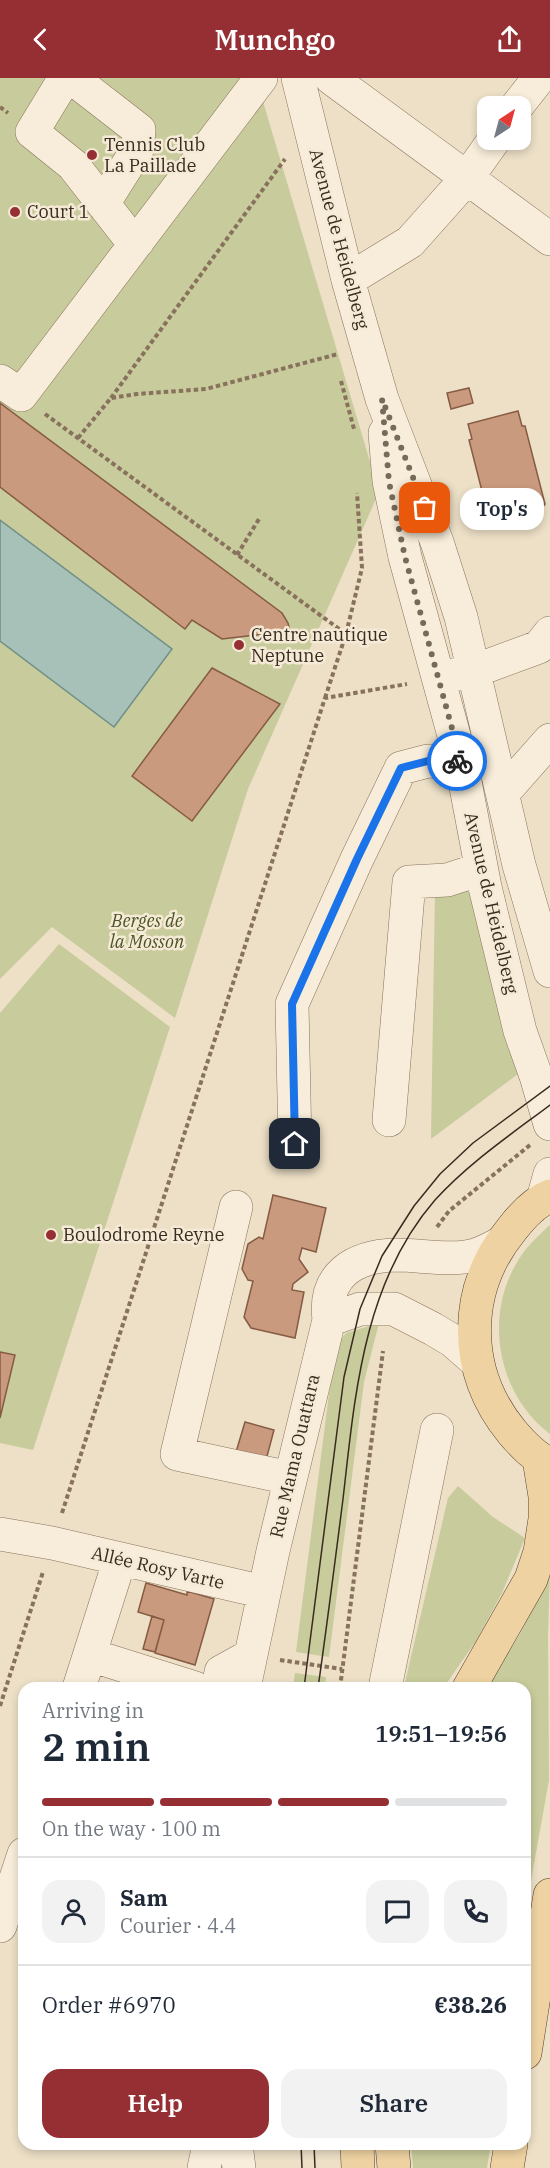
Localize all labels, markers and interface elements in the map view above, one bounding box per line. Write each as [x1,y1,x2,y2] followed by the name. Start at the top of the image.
[214,22,336,57] text: Munchgo
[24,23,57,56] icon: back
[493,23,526,56] icon: share
[477,96,531,150] north arrow
[477,96,531,150] map controls
[104,133,205,177] place label: Tennis Club La Paillade
[304,146,375,332] street label: Avenue de Heidelberg
[85,148,99,162] marker: Tennis Club La Paillade
[27,200,89,223] place label: Court 1
[8,205,22,219] marker: Court 1
[399,482,450,533] pin
[461,487,545,529] callout: Top's
[408,491,441,524] icon: bag
[476,495,528,522] text: Top's
[251,623,388,667] place label: Centre nautique Neptune
[232,638,246,652] marker: Centre nautique Neptune
[427,731,487,791] courier
[441,745,474,778] icon: bike
[459,810,524,996] street label: Avenue de Heidelberg
[110,909,185,953] park label: Berges de la Mosson
[269,1118,320,1169] pin
[278,1127,311,1160] icon: home
[63,1223,224,1246] place label: Boulodrome Reyne
[44,1228,58,1242] marker: Boulodrome Reyne
[264,1372,325,1540] street label: Rue Mama Ouattara
[89,1541,227,1594] street label: Allée Rosy Varte
[42,1697,144,1724] text: Arriving in
[375,1719,507,1748] text: 19:51–19:56
[42,1721,150,1772] text: 2 min
[42,1815,221,1842] text: On the way · 100 m
[42,1880,105,1943] button: person
[366,1880,429,1943] button: chat
[444,1880,507,1943] button: phone
[120,1883,168,1912] text: Sam
[120,1912,236,1939] text: Courier · 4.4
[42,1990,176,2019] text: Order #6970
[434,1990,507,2019] text: €38.26
[42,2069,269,2138] button: Help
[281,2069,507,2138] button: Share

